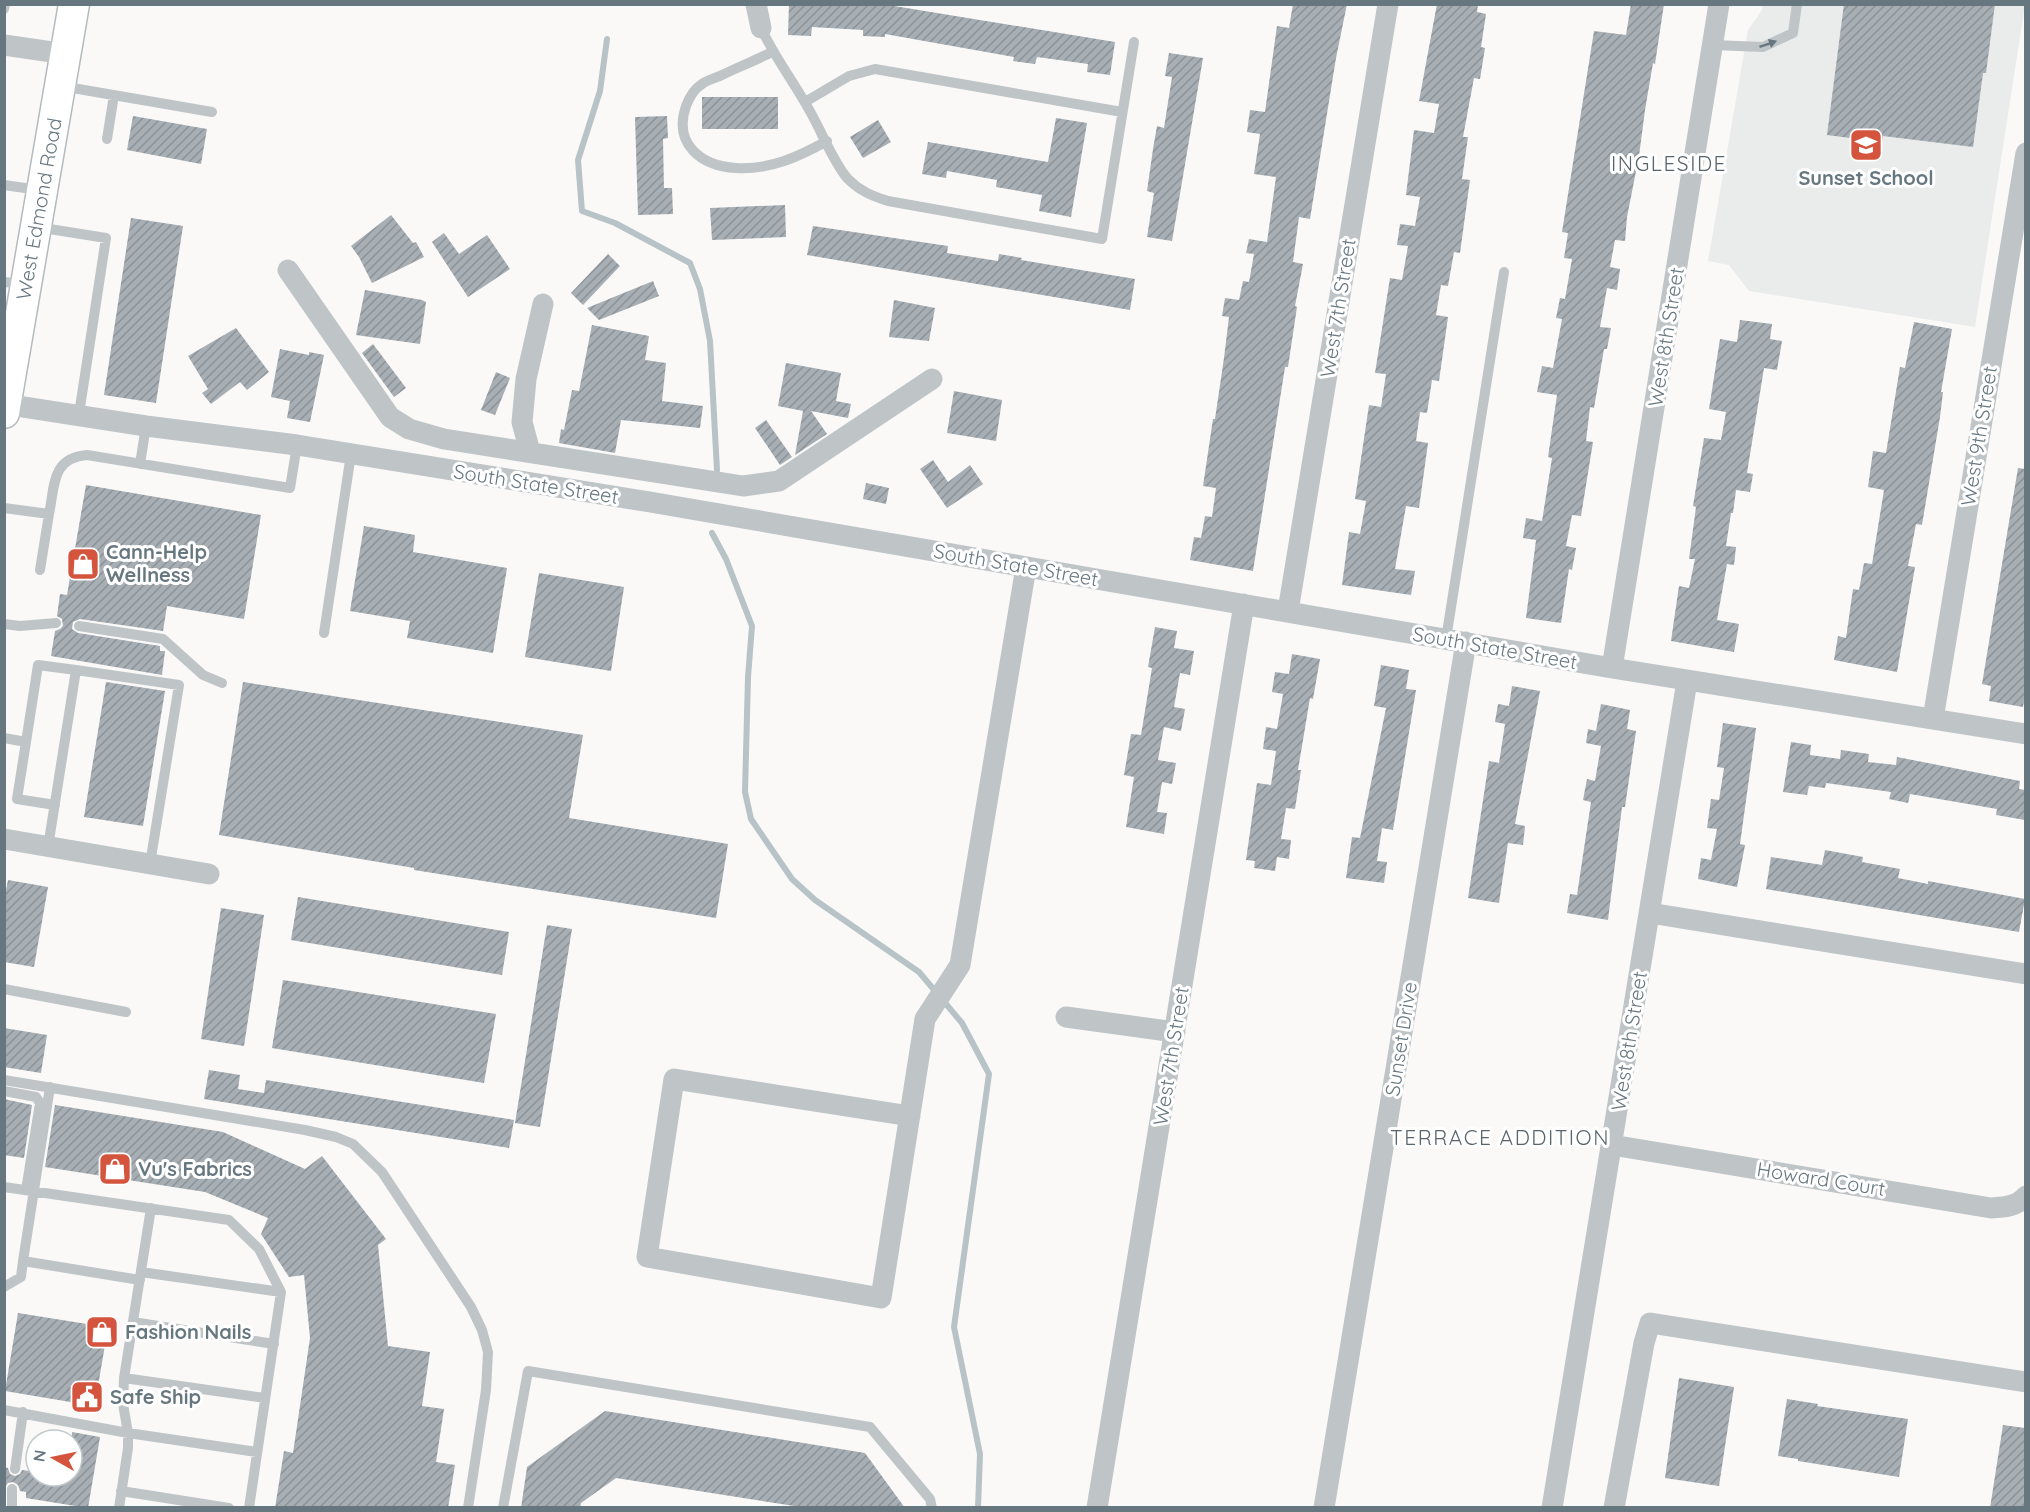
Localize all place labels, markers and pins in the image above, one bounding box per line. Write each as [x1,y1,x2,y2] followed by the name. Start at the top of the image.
[1848,127,1884,163] school or university icon: Sunset School
[1798,165,1934,190] place label: Sunset School
[106,539,207,587] place label: Cann-Help Wellness
[65,546,101,582] shop icon: Cann-Help Wellness
[97,1151,133,1187] shop icon: Vu's Fabrics
[138,1156,252,1181] place label: Vu's Fabrics
[84,1314,120,1350] shop icon: Fashion Nails
[125,1319,252,1344] place label: Fashion Nails
[69,1379,105,1415] public building icon: Safe Ship
[110,1384,201,1409] place label: Safe Ship

